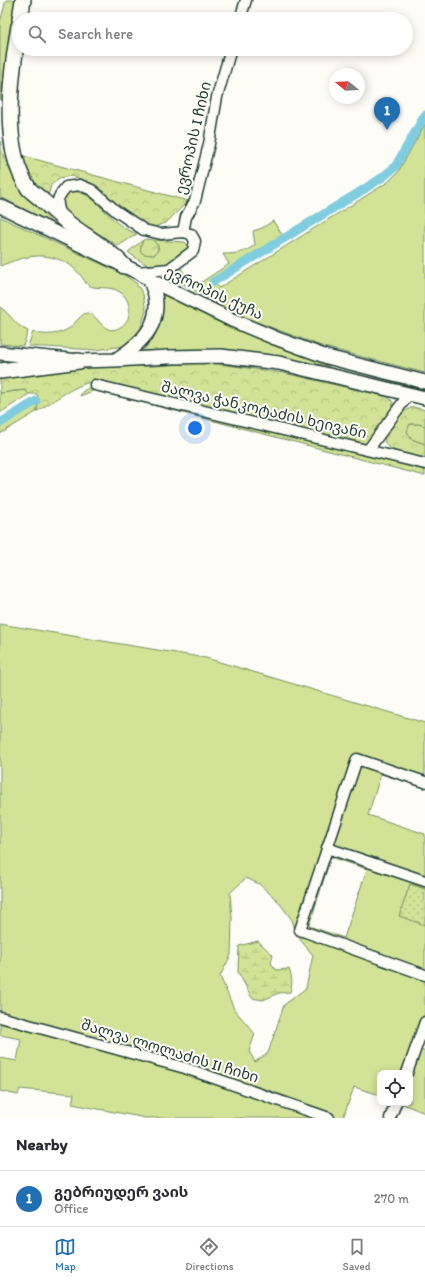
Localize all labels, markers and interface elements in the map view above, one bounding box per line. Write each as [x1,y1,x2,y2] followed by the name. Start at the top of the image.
[12,12,413,56] search box
[26,23,48,45] icon: search
[58,25,133,43] text: Search here
[329,68,365,104] north arrow
[171,80,215,196] street label: ევროპის I ჩიხი
[374,97,400,130] pin: 1
[162,262,266,324] street label: ევროპის ქუჩა
[160,378,368,442] street label: შალვა ჭანკოტაძის ხეივანი
[185,418,205,438] your location
[79,1015,261,1087] street label: შალვა ლოლაძის II ჩიხი
[377,1070,413,1106] map controls
[377,1070,413,1106] button: locate
[16,1134,68,1154] text: Nearby
[54,1183,188,1201] text: გებრიუდერ ვაის
[26,1191,32,1206] text: 1
[374,1191,409,1206] text: 270 m
[54,1201,89,1216] text: Office
[54,1236,76,1273] tab: Map
[185,1236,234,1273] tab: Directions
[342,1236,371,1273] tab: Saved

